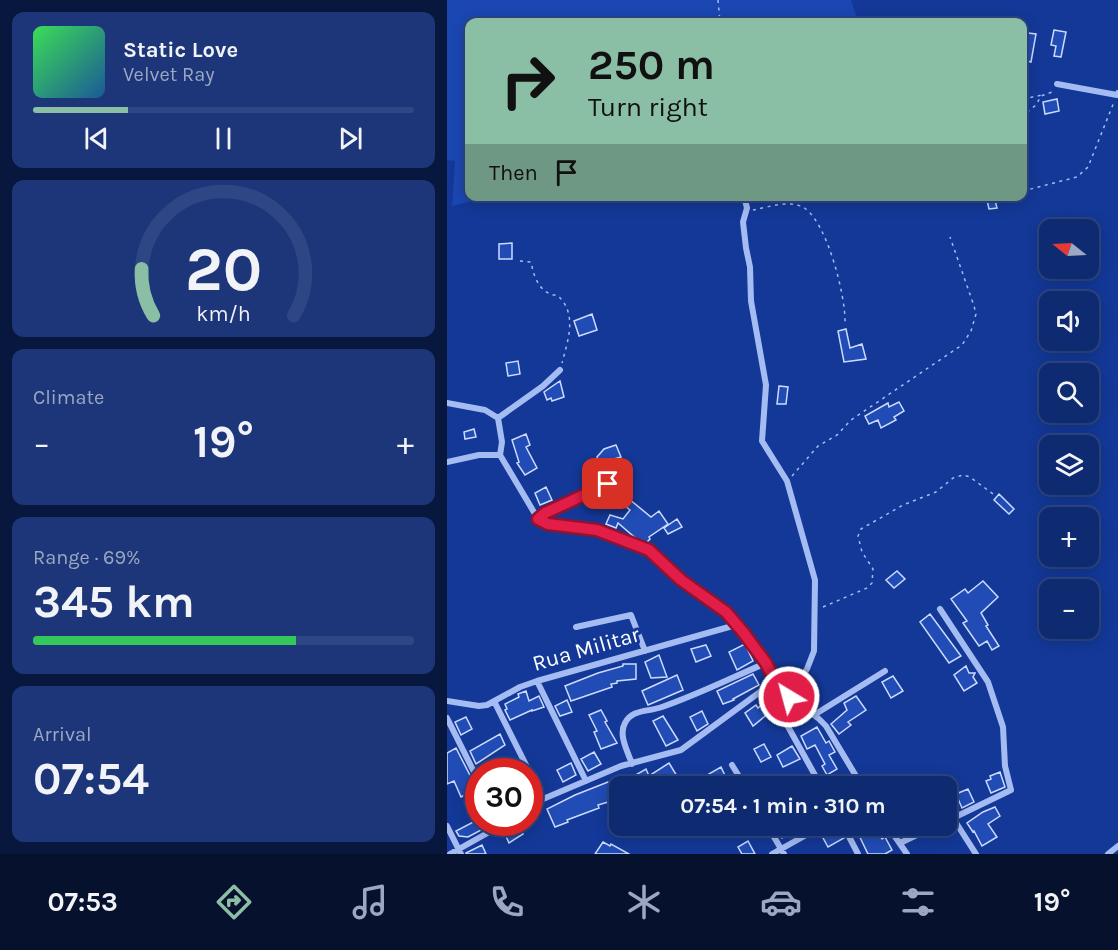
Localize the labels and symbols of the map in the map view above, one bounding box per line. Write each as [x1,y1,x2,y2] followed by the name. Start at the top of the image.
[1039,219,1099,279] north arrow
[582,458,633,509] pin
[529,621,643,677] street label: Rua Militar
[757,665,821,729] position arrow
[465,758,543,836] speed limit sign: 30

